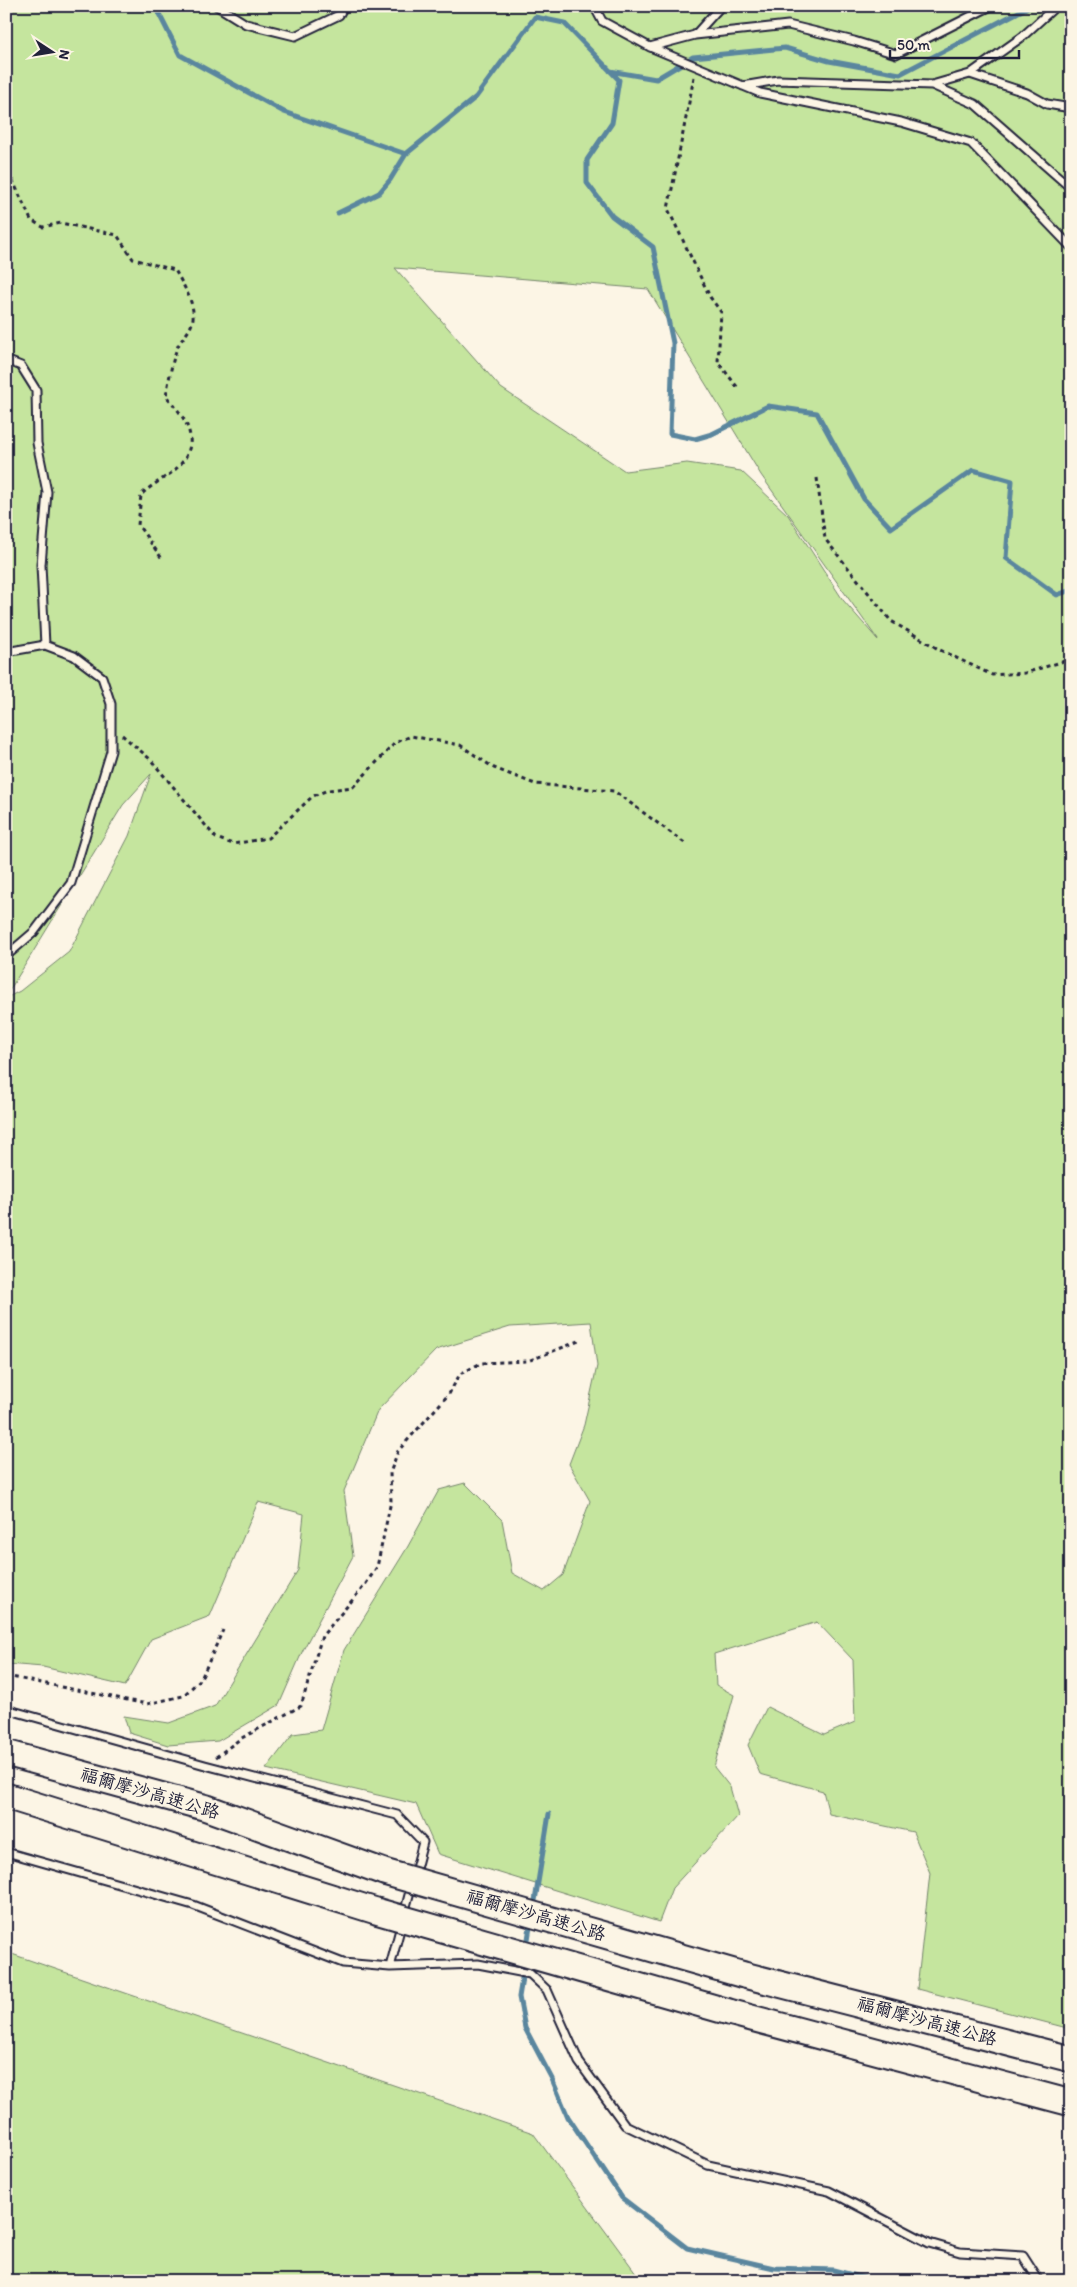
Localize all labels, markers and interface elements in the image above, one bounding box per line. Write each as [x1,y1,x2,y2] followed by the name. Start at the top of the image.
[28,28,78,78] north arrow
[890,28,1018,60] scale bar
[897,36,930,54] text: 50 m
[55,48,74,61] text: N
[78,1763,222,1823] street label: 福爾摩沙高速公路
[464,1885,608,1945] street label: 福爾摩沙高速公路
[855,1992,999,2050] street label: 福爾摩沙高速公路

